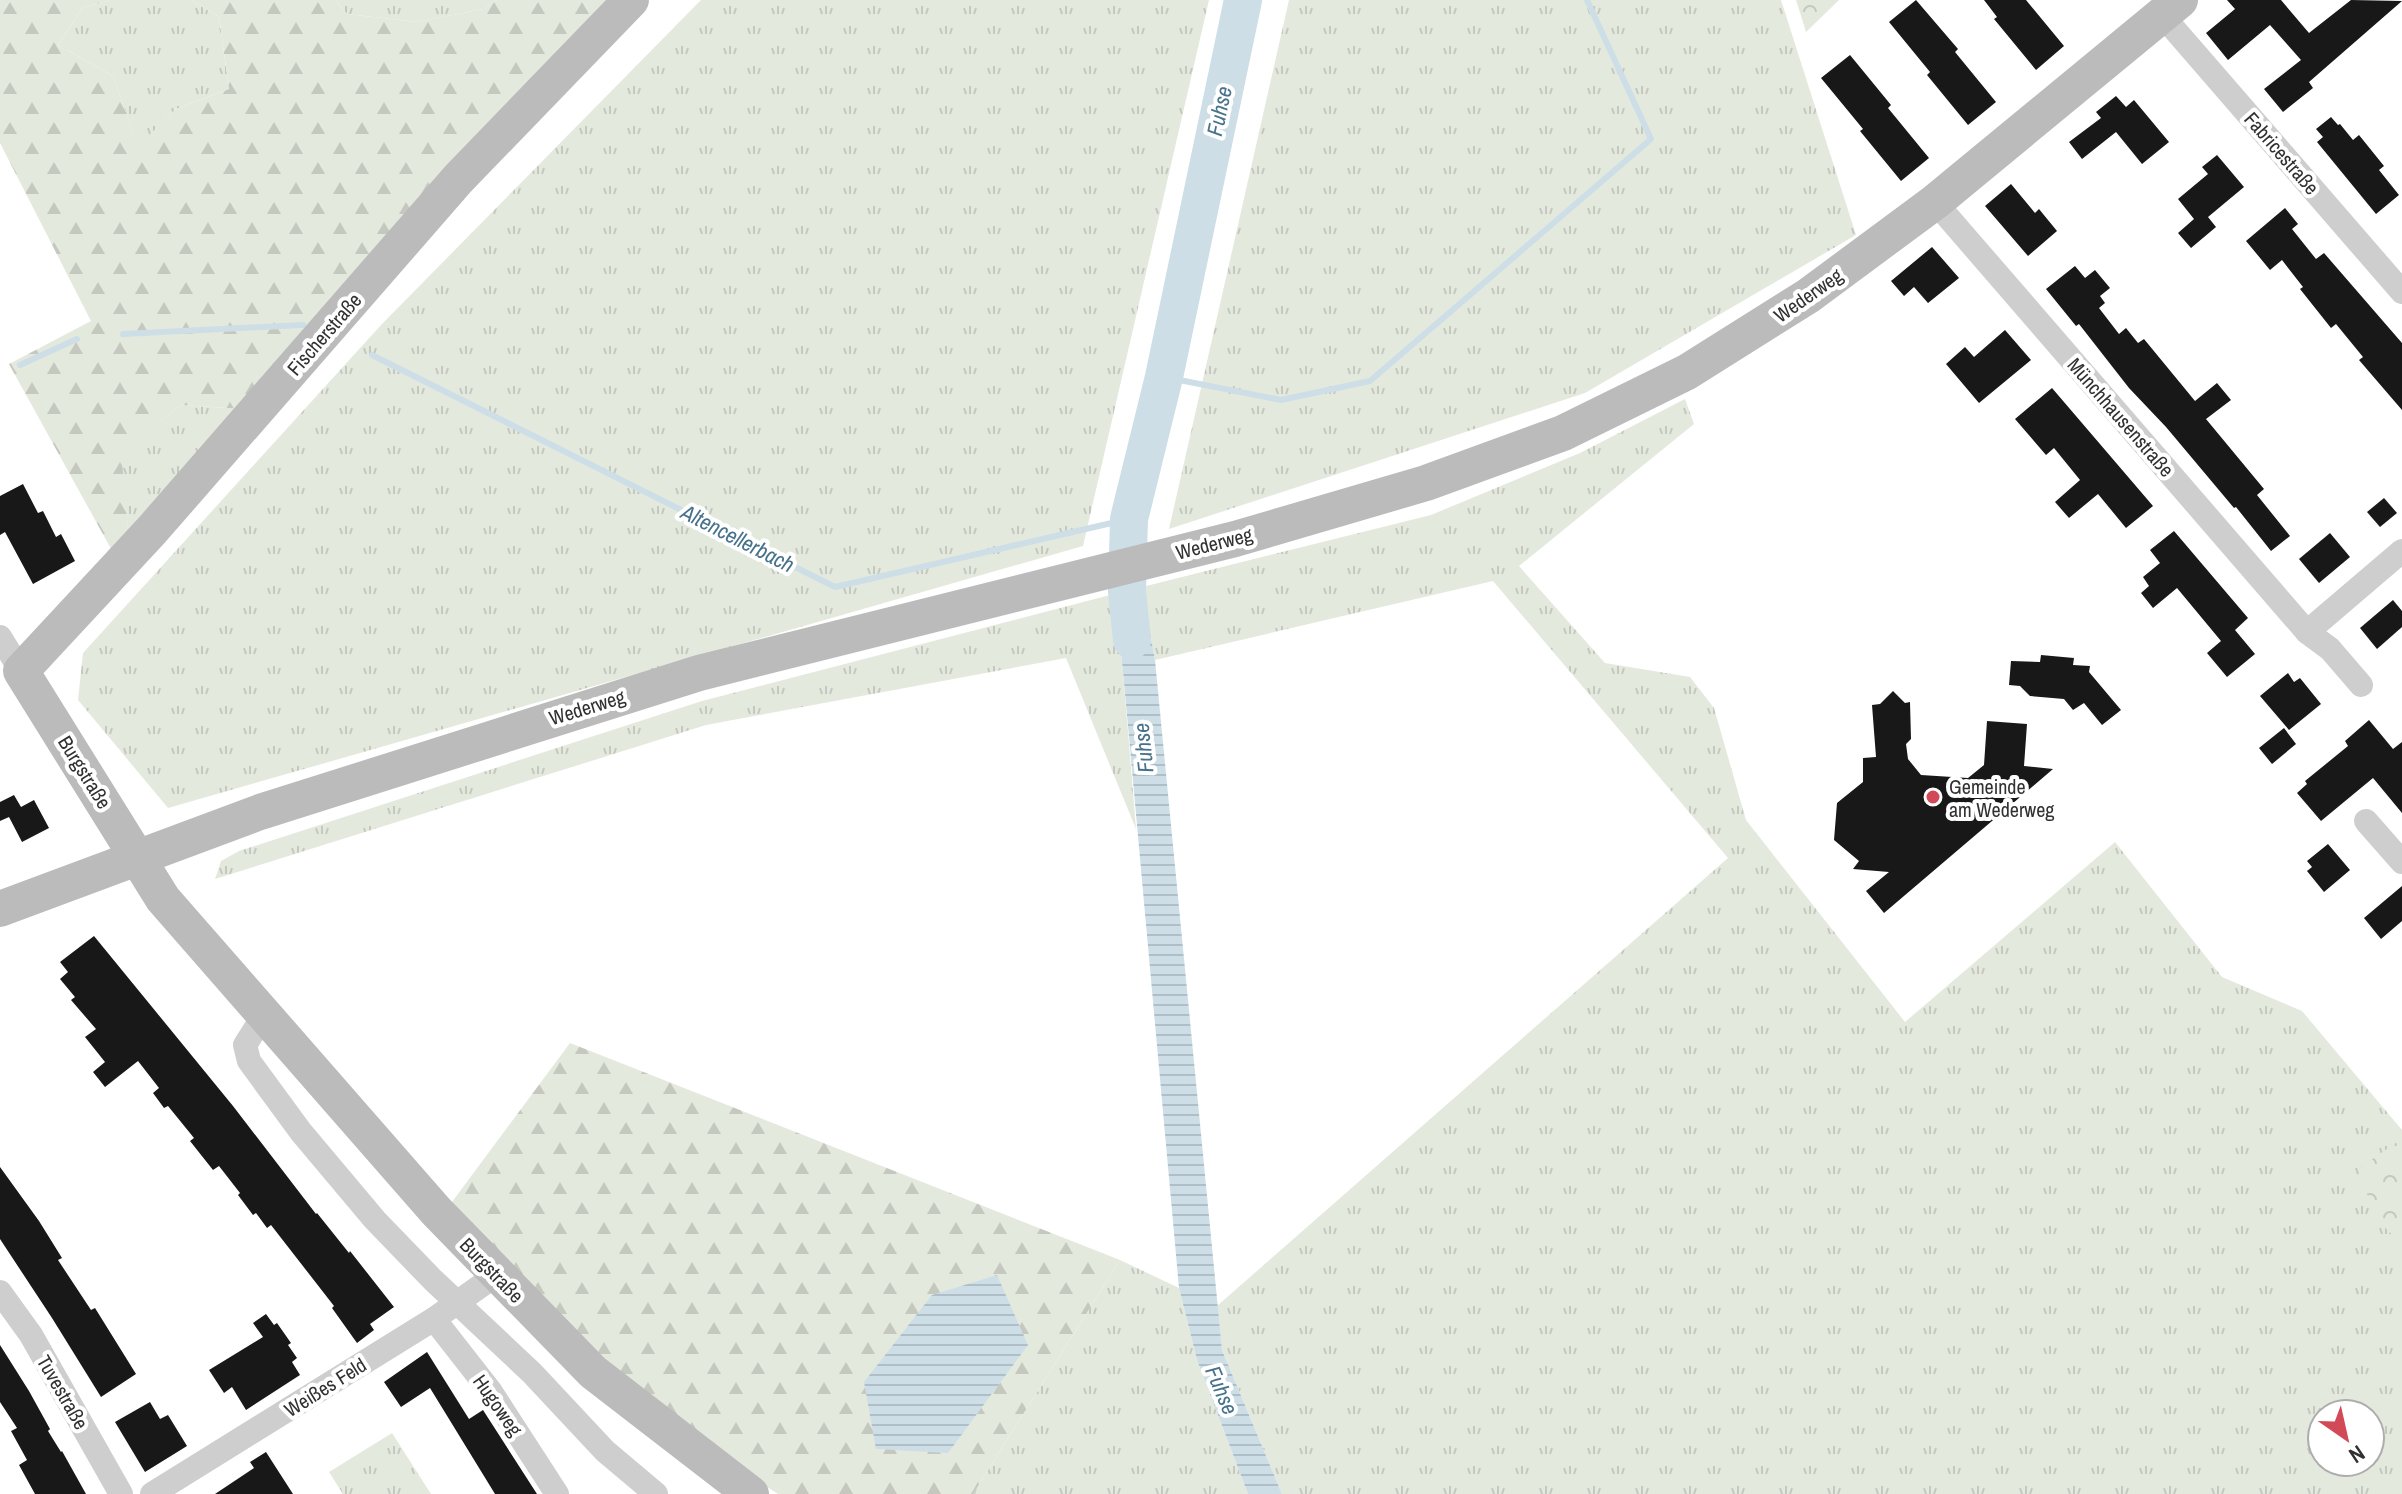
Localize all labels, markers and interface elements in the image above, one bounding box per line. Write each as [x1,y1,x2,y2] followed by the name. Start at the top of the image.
[1199,83,1239,139] water label: Fuhse
[2239,106,2325,200] street label: Fabricestraße
[1768,262,1848,328] street label: Wederweg
[281,287,367,381] street label: Fischerstraße
[2062,352,2180,482] street label: Münchhausenstraße
[675,496,800,579] water label: Altencellerbach
[1173,520,1255,566] street label: Wederweg
[546,683,628,731] street label: Wederweg
[1125,721,1161,775] water label: Fuhse
[52,730,118,814] street label: Burgstraße
[1949,773,2054,823] place label: Gemeinde am Wederweg
[1924,788,1942,806] marker: Gemeinde am Wederweg
[454,1231,530,1309] street label: Burgstraße
[31,1350,95,1434] street label: Tuvestraße
[279,1351,371,1423] street label: Weißes Feld
[1198,1361,1246,1419] water label: Fuhse
[467,1369,529,1441] street label: Hugoweg
[2306,1398,2386,1478] north arrow
[2343,1439,2371,1471] text: N

